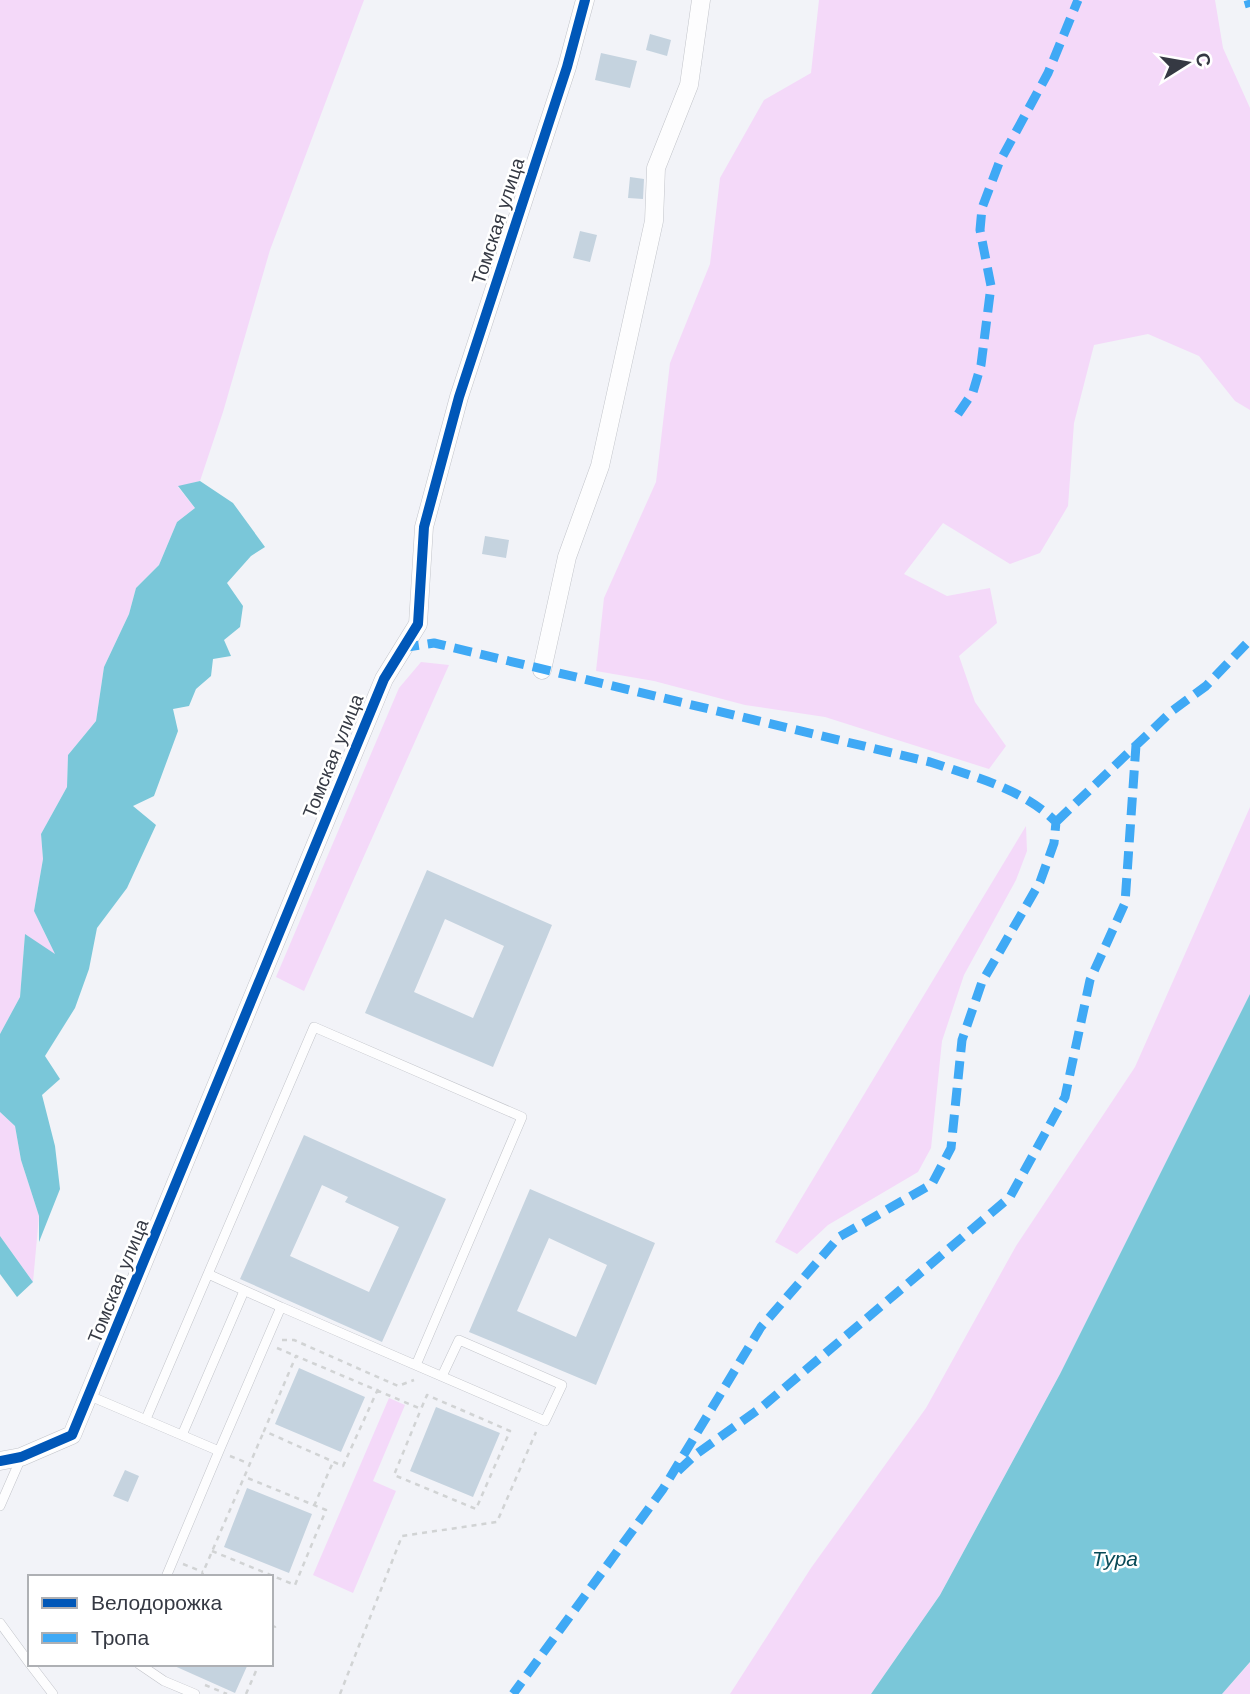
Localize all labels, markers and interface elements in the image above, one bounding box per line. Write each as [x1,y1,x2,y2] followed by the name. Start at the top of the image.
[1152,28,1222,98] north arrow
[1191,51,1216,69] text: С
[467,154,529,287] street label: Томская улица
[298,690,368,821] street label: Томская улица
[83,1215,153,1346] street label: Томская улица
[1092,1546,1138,1571] water label: Тура
[28,1575,273,1666] legend
[91,1590,222,1615] text: Велодорожка
[91,1625,149,1650] text: Тропа

